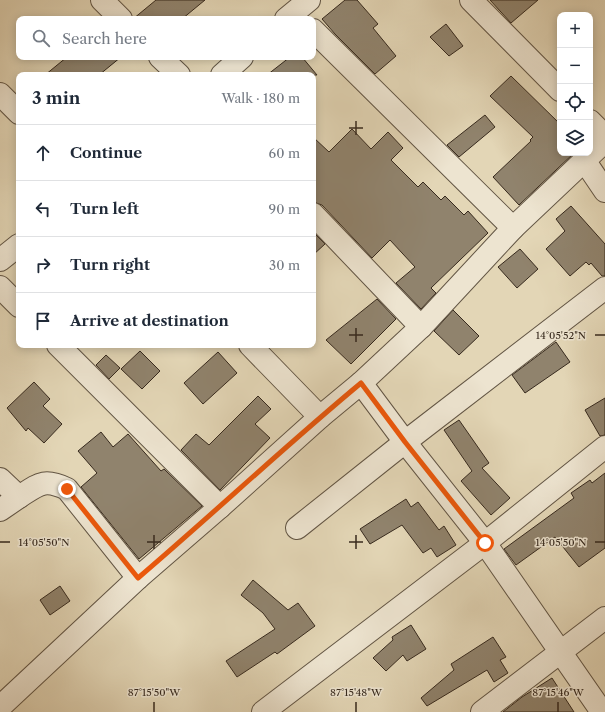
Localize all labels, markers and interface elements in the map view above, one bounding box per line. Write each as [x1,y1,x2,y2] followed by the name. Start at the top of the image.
[557,12,593,156] map controls
[557,12,593,48] button: +
[16,16,316,60] search box
[30,27,52,49] icon: search
[62,29,147,48] text: Search here
[557,48,593,84] button: −
[557,84,593,120] button: locate
[32,88,81,108] text: 3 min
[221,90,300,106] text: Walk · 180 m
[557,120,593,156] button: layers
[32,142,54,164] icon: ahead
[70,143,142,162] text: Continue
[269,145,300,161] text: 60 m
[32,198,54,220] icon: left
[70,199,139,218] text: Turn left
[269,201,300,217] text: 90 m
[32,254,54,276] icon: right
[70,255,150,274] text: Turn right
[269,257,300,273] text: 30 m
[32,310,54,332] icon: arrive
[70,311,229,330] text: Arrive at destination
[536,329,586,342] text: 14°05'52"N
[58,480,76,498] route end
[476,534,494,552] route start
[19,536,69,549] text: 14°05'50"N
[536,536,586,549] text: 14°05'50"N
[128,686,181,699] text: 87°15'50"W
[330,686,383,699] text: 87°15'48"W
[532,686,585,699] text: 87°15'46"W

